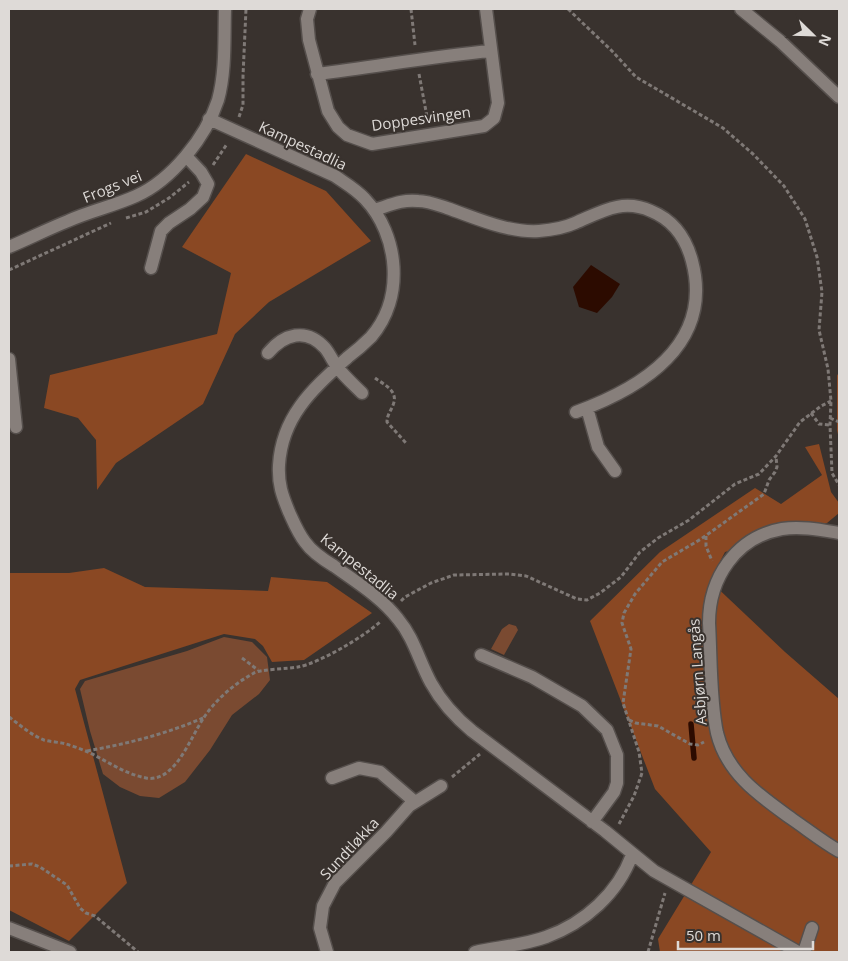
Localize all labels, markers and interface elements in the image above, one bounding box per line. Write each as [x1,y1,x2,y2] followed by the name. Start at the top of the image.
[788,10,838,60] north arrow
[814,31,836,49] text: N
[370,101,472,135] street label: Doppesvingen
[256,116,350,174] street label: Kampestadlia
[80,165,144,207] street label: Frogs vei
[317,528,403,604] street label: Kampestadlia
[683,618,711,726] street label: Asbjørn Langås
[315,813,383,883] street label: Sundtløkka
[678,918,813,950] scale bar
[686,925,721,945] text: 50 m

